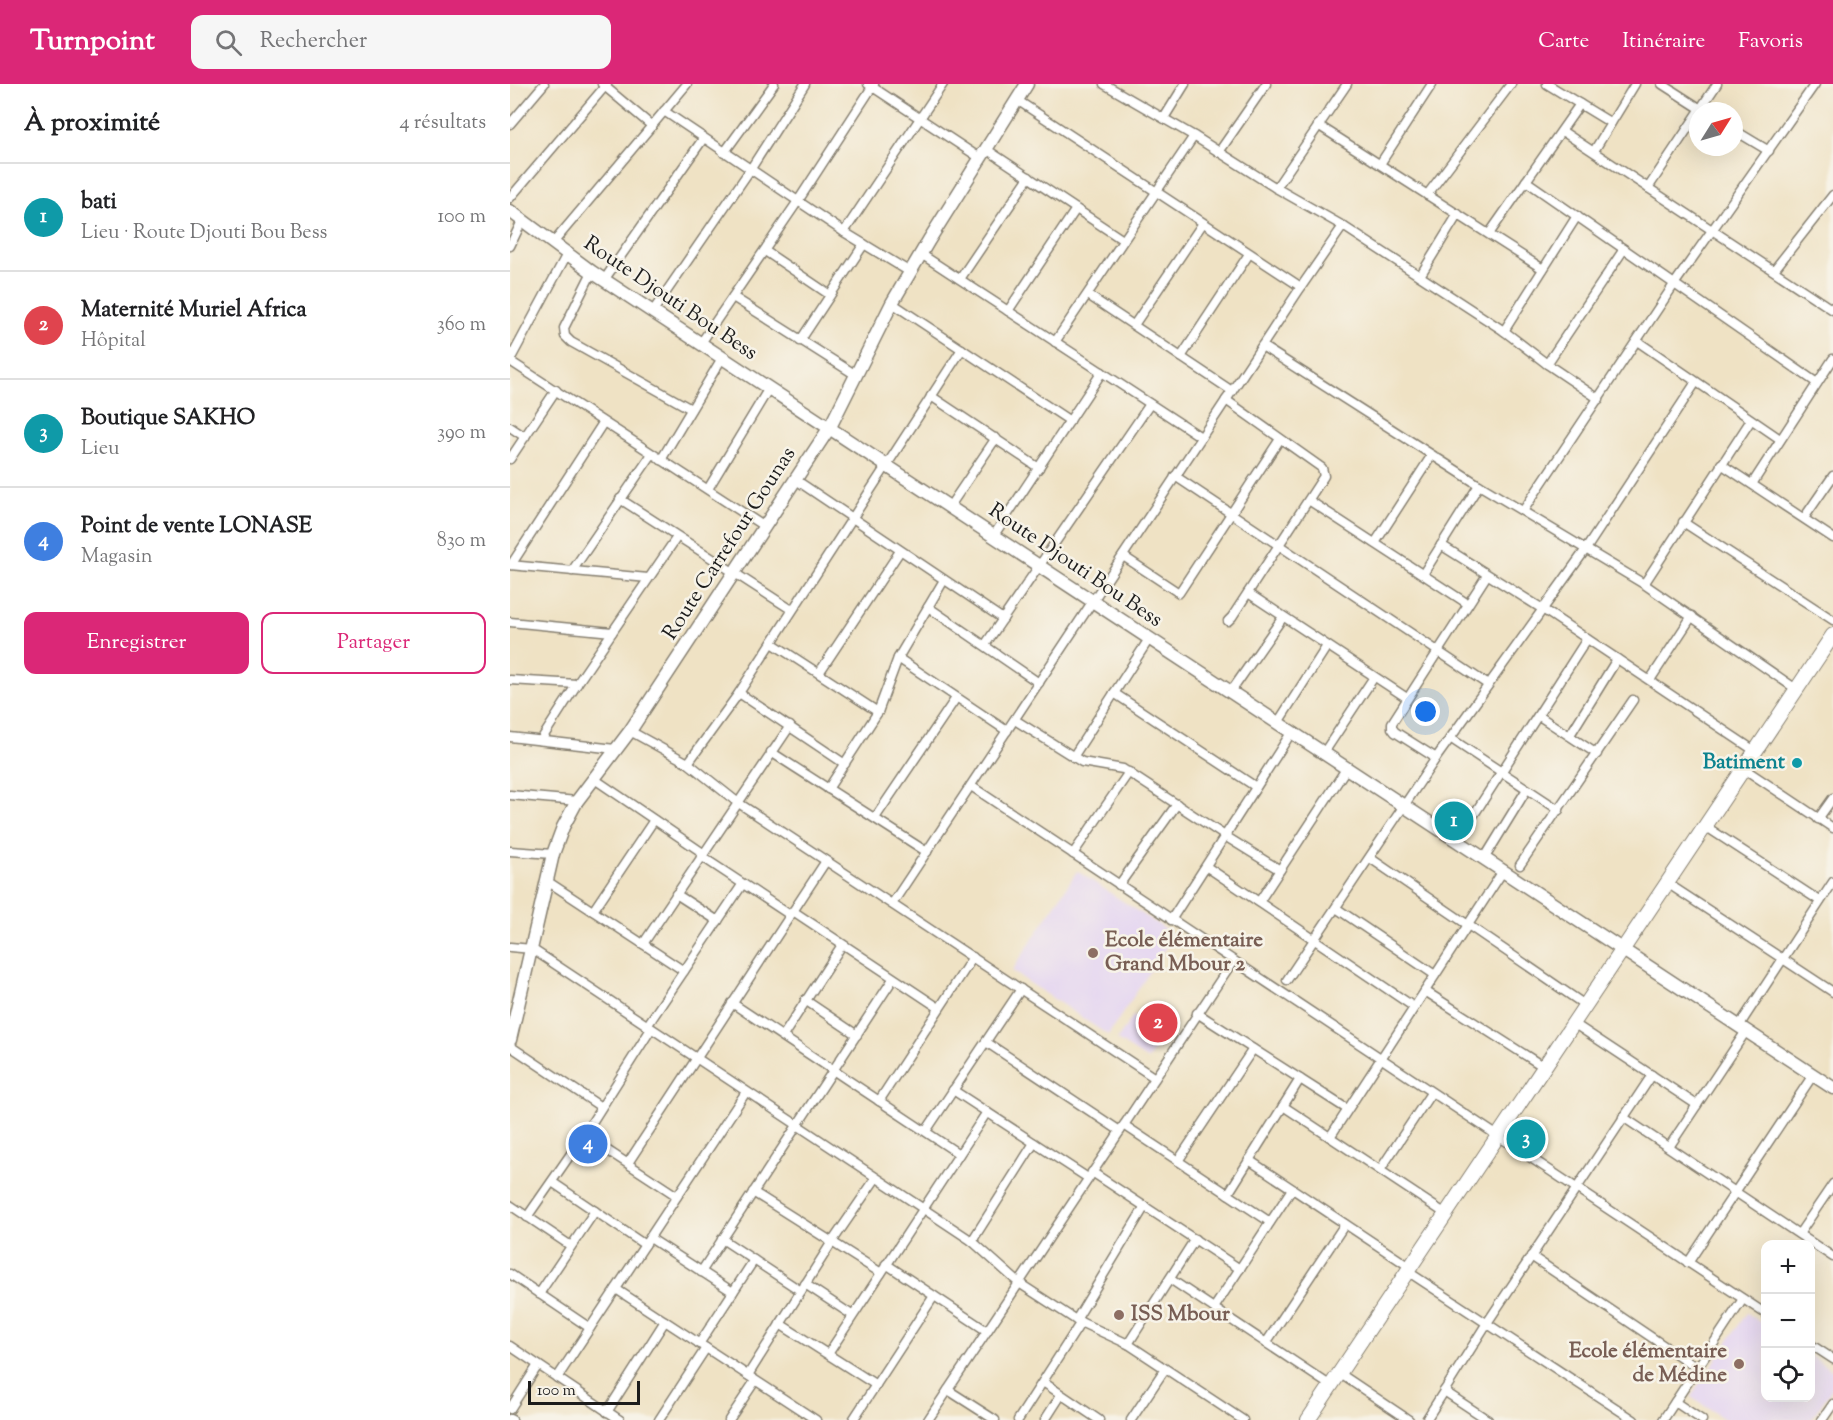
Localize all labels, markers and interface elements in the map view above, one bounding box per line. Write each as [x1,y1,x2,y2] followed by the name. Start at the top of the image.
[191,15,611,69] search box
[30,22,155,62] text: Turnpoint
[212,26,245,59] icon: search
[260,26,367,58] text: Rechercher
[1538,27,1589,57] text: Carte
[1622,27,1705,57] text: Itinéraire
[1738,27,1803,57] text: Favoris
[1689,102,1743,156] north arrow
[24,105,160,142] text: À proximité
[400,109,486,138] text: 4 résultats
[81,187,117,219] text: bati
[40,203,47,232] text: 1
[437,203,486,232] text: 100 m
[81,219,327,248] text: Lieu · Route Djouti Bou Bess
[577,230,763,368] street label: Route Djouti Bou Bess
[81,295,307,327] text: Maternité Muriel Africa
[39,311,48,340] text: 2
[437,311,486,340] text: 360 m
[81,327,146,356] text: Hôpital
[81,403,255,435] text: Boutique SAKHO
[39,419,48,448] text: 3
[437,419,486,448] text: 390 m
[81,435,119,464] text: Lieu
[656,442,804,646] street label: Route Carrefour Gounas
[982,497,1168,635] street label: Route Djouti Bou Bess
[81,511,312,543] text: Point de vente LONASE
[38,527,49,556] text: 4
[437,527,486,556] text: 830 m
[81,543,153,572] text: Magasin
[24,612,249,674] button: Enregistrer
[261,612,486,674] button: Partager
[1411,697,1440,726] your location
[1703,748,1786,778] place label: Batiment
[1790,756,1804,770] marker: Batiment
[1434,798,1474,844] pin: 1
[1105,926,1263,980] place label: Ecole élémentaire Grand Mbour 2
[1086,946,1100,960] marker: Ecole élémentaire Grand Mbour 2
[1138,1000,1178,1046] pin: 2
[1506,1116,1546,1162] pin: 3
[568,1122,608,1166] pin: 4
[1761,1240,1815,1402] map controls
[1761,1240,1815,1294] button: +
[1761,1294,1815,1348] button: −
[1131,1300,1230,1330] place label: ISS Mbour
[1112,1308,1126,1322] marker: ISS Mbour
[1569,1337,1727,1391] place label: Ecole élémentaire de Médine
[1761,1348,1815,1402] button: locate
[1732,1357,1746,1371] marker: Ecole élémentaire de Médine
[528,1378,640,1406] scale bar
[537,1380,576,1403] text: 100 m

